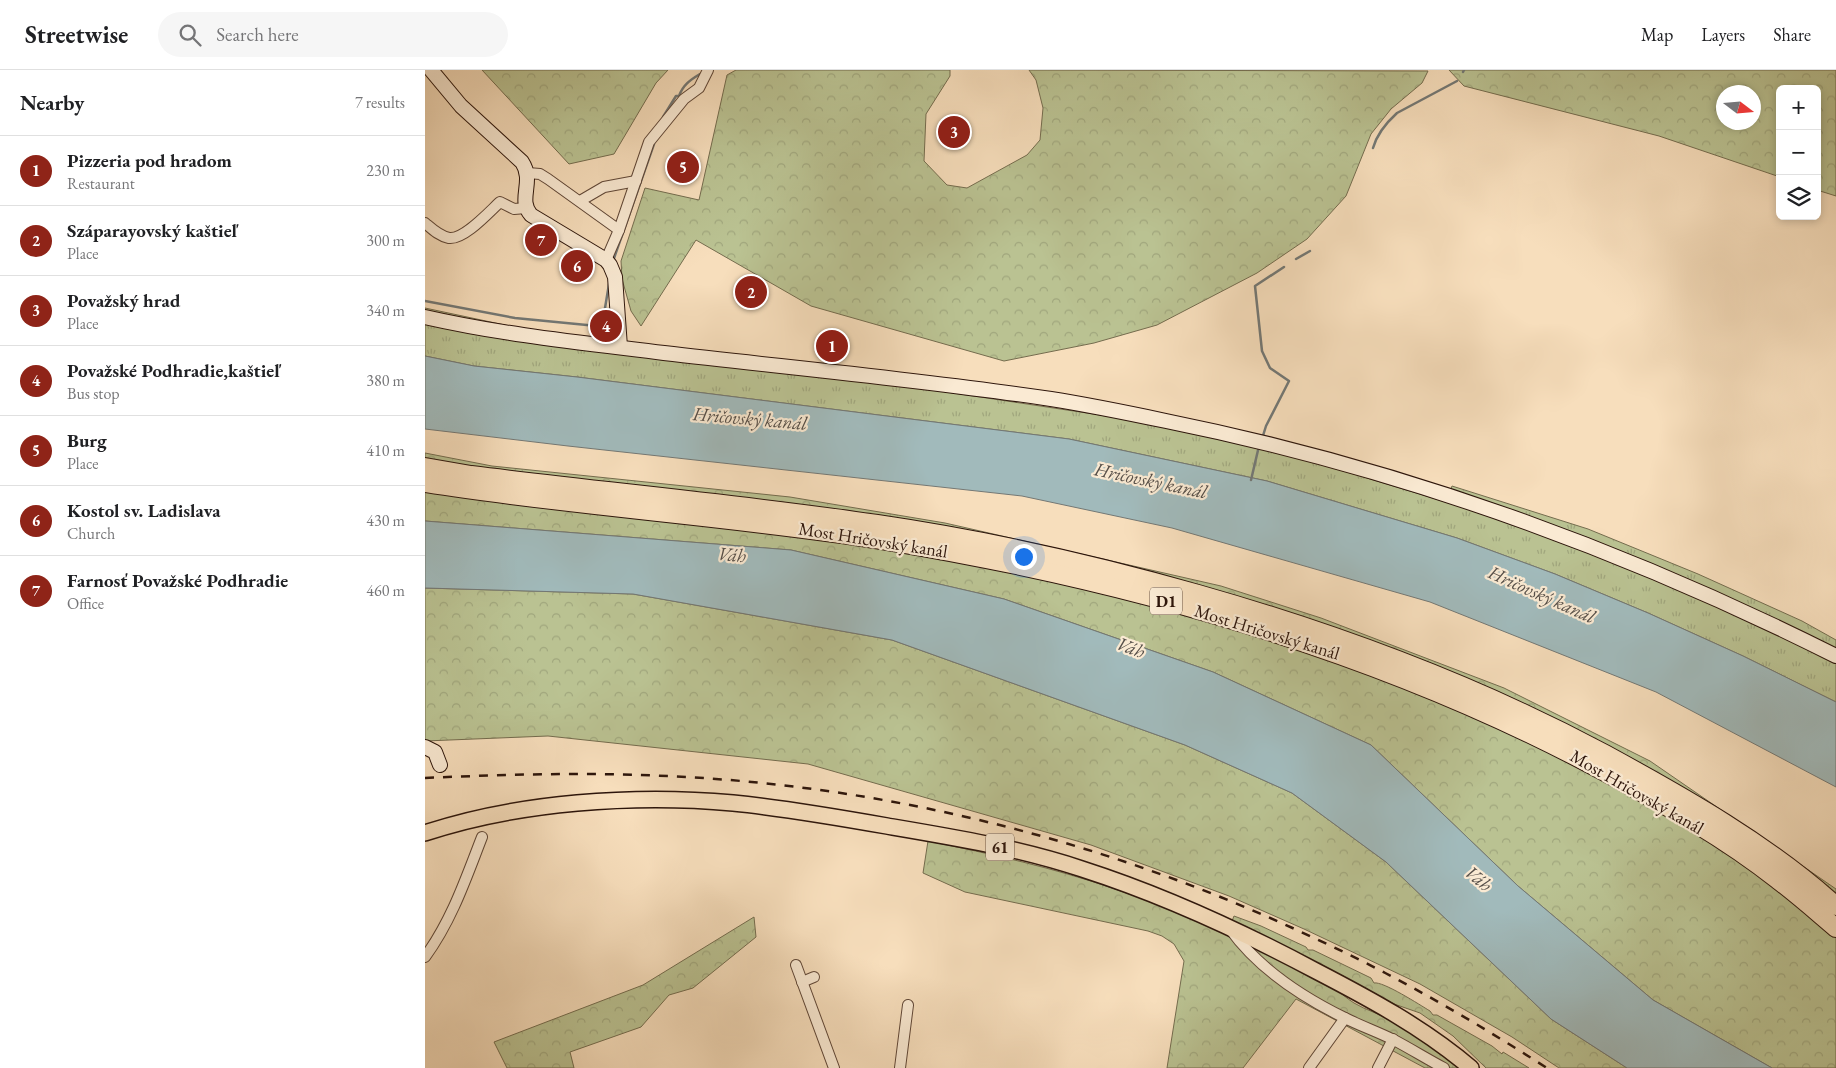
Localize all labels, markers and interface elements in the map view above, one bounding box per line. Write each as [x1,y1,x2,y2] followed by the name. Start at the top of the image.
[158,12,508,57] search box
[25,19,128,50] text: Streetwise
[176,21,204,49] icon: search
[216,22,299,47] text: Search here
[1641,23,1673,46] text: Map
[1701,23,1745,46] text: Layers
[1773,23,1811,46] text: Share
[1716,85,1761,130] north arrow
[1776,85,1821,220] map controls
[1776,85,1821,130] button: +
[20,89,84,116] text: Nearby
[355,92,405,113] text: 7 results
[938,113,970,151] pin: 3
[1776,130,1821,175] button: −
[67,148,232,173] text: Pizzeria pod hradom
[667,148,699,186] pin: 5
[32,160,40,181] text: 1
[366,160,405,181] text: 230 m
[67,173,135,194] text: Restaurant
[1776,175,1821,220] button: layers
[67,218,237,243] text: Száparayovský kaštieľ
[525,221,557,259] pin: 7
[32,230,40,251] text: 2
[366,230,405,251] text: 300 m
[67,243,99,264] text: Place
[561,247,593,285] pin: 6
[735,273,767,311] pin: 2
[67,288,180,313] text: Považský hrad
[32,300,40,321] text: 3
[366,300,405,321] text: 340 m
[590,307,622,345] pin: 4
[67,313,99,334] text: Place
[816,327,848,365] pin: 1
[67,358,280,383] text: Považské Podhradie,kaštieľ
[32,370,40,391] text: 4
[366,370,405,391] text: 380 m
[67,383,120,404] text: Bus stop
[691,401,809,436] water label: Hričovský kanál
[67,428,107,453] text: Burg
[32,440,40,461] text: 5
[366,440,405,461] text: 410 m
[67,453,99,474] text: Place
[1091,456,1210,505] water label: Hričovský kanál
[67,498,220,523] text: Kostol sv. Ladislava
[32,510,40,531] text: 6
[366,510,405,531] text: 430 m
[797,516,949,563] street label: Most Hričovský kanál
[67,523,115,544] text: Church
[717,541,747,568] water label: Váh
[1011,544,1037,570] your location
[1484,559,1600,629] water label: Hričovský kanál
[67,568,288,593] text: Farnosť Považské Podhradie
[32,580,40,601] text: 7
[366,580,405,601] text: 460 m
[1150,588,1182,614] road number: D1
[67,593,104,614] text: Office
[1192,598,1343,665] street label: Most Hričovský kanál
[1113,631,1149,664] water label: Váh
[1566,744,1708,839] street label: Most Hričovský kanál
[986,834,1014,860] road number: 61
[1460,860,1498,897] water label: Váh

